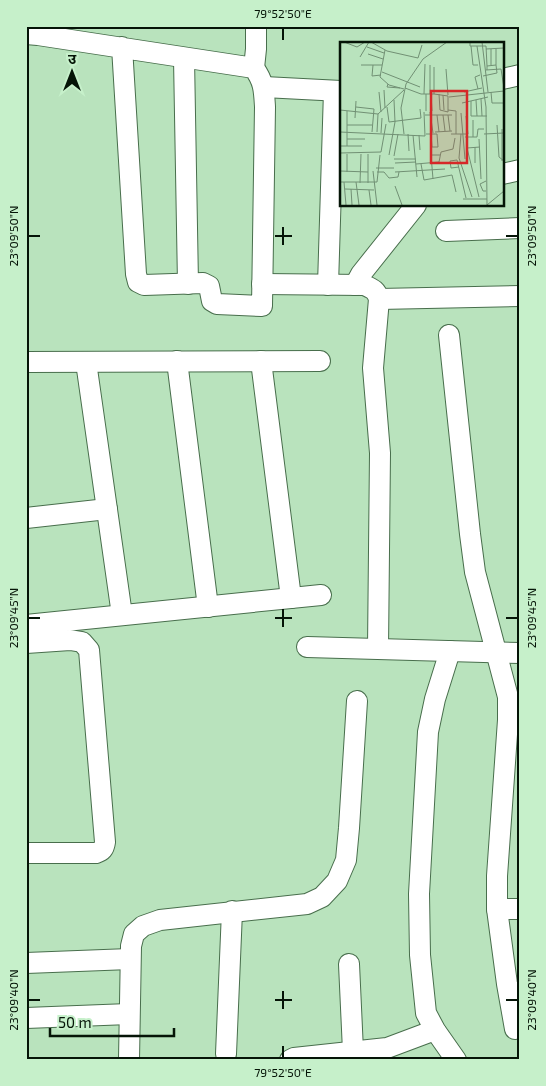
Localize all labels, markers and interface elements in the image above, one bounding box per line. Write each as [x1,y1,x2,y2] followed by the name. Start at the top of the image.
[254,6,312,20] text: 79°52'50"E
[340,42,504,206] inset map
[48,48,98,98] north arrow
[68,50,77,67] text: उ
[6,206,20,266] text: 23°09'50"N
[524,206,538,266] text: 23°09'50"N
[6,588,20,648] text: 23°09'45"N
[524,588,538,648] text: 23°09'45"N
[6,969,20,1031] text: 23°09'40"N
[524,969,538,1031] text: 23°09'40"N
[50,1006,174,1038] scale bar
[58,1013,92,1031] text: 50 m
[254,1065,312,1079] text: 79°52'50"E

